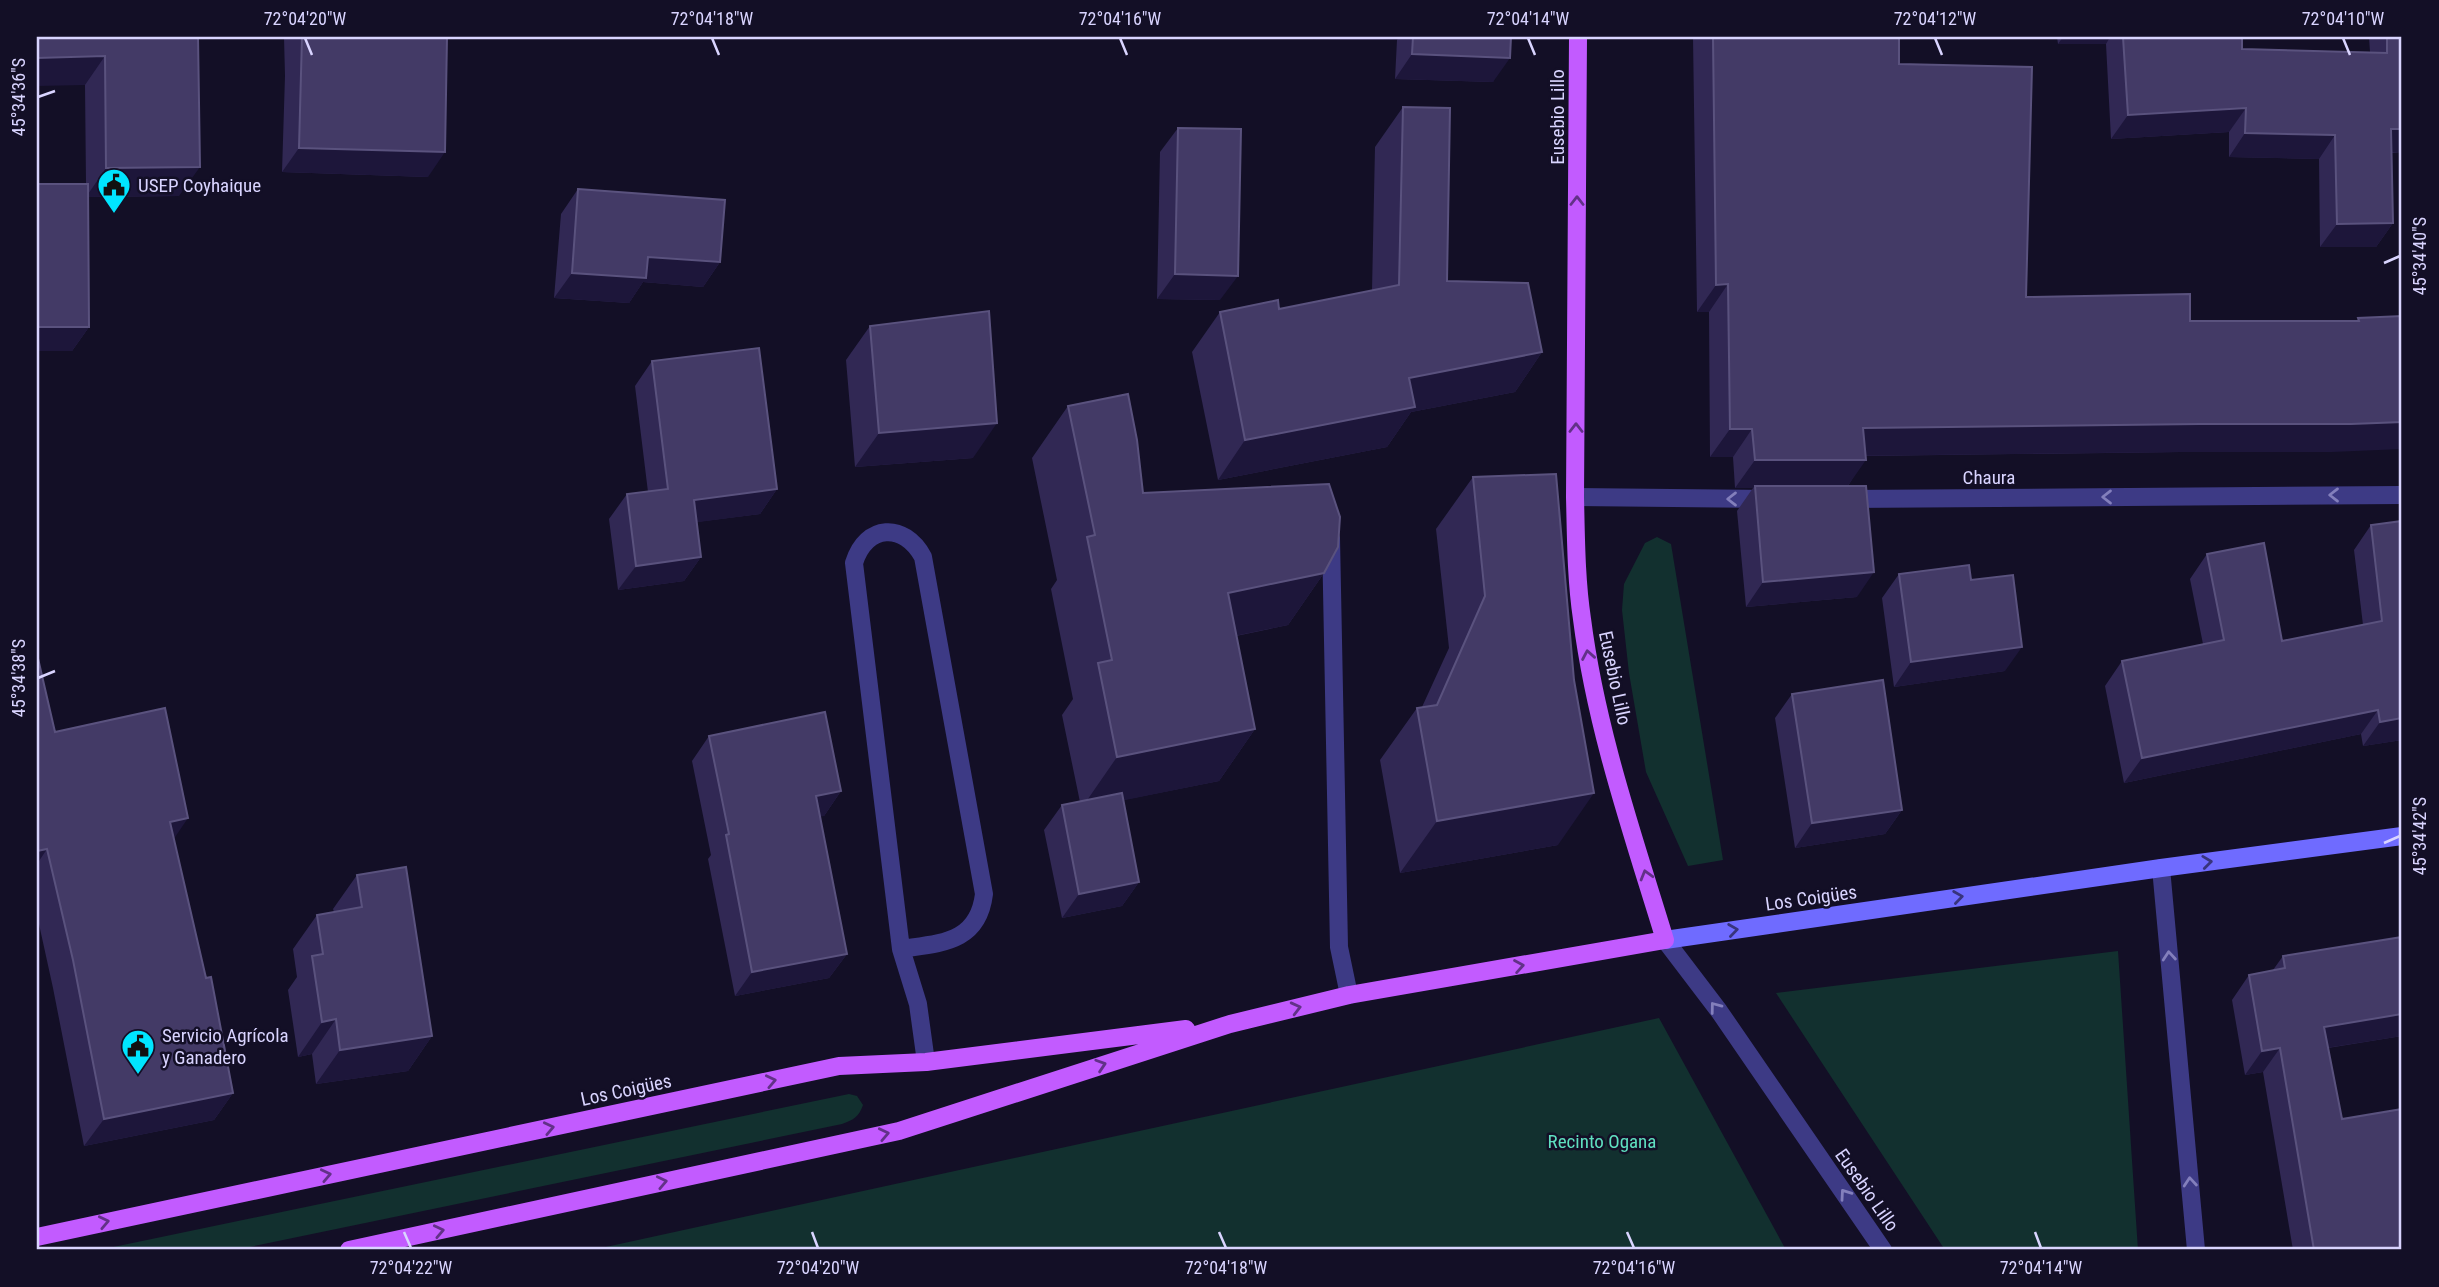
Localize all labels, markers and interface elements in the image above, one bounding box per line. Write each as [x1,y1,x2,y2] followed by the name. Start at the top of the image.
[264,8,347,29] text: 72°04'20"W
[671,8,754,29] text: 72°04'18"W
[1079,8,1162,29] text: 72°04'16"W
[1487,8,1570,29] text: 72°04'14"W
[1894,8,1977,29] text: 72°04'12"W
[2302,8,2385,29] text: 72°04'10"W
[8,58,29,136] text: 45°34'36"S
[1546,69,1569,165] street label: Eusebio Lillo
[95,166,133,215] public building icon: USEP Coyhaique
[138,174,261,197] place label: USEP Coyhaique
[1569,195,1585,205] one-way arrow
[2409,217,2430,295] text: 45°34'40"S
[1568,422,1584,433] one-way arrow
[1963,466,2015,489] street label: Chaura
[2328,487,2339,503] one-way arrow
[2101,489,2111,505] one-way arrow
[1726,491,1737,507] one-way arrow
[1594,629,1636,727] street label: Eusebio Lillo
[8,639,29,717] text: 45°34'38"S
[1581,649,1596,661] one-way arrow
[2409,797,2430,875] text: 45°34'42"S
[2201,854,2213,869] one-way arrow
[1639,869,1654,881] one-way arrow
[1764,880,1858,916] street label: Los Coigües
[1952,890,1964,905] one-way arrow
[1727,923,1739,938] one-way arrow
[2162,950,2177,961] one-way arrow
[1513,959,1525,974] one-way arrow
[1290,1002,1302,1016] one-way arrow
[1711,1002,1724,1015] one-way arrow
[162,1024,289,1069] place label: Servicio Agrícola y Ganadero
[119,1027,157,1076] public building icon: Servicio Agrícola y Ganadero
[1095,1059,1107,1074] one-way arrow
[578,1069,674,1111] street label: Los Coigües
[765,1074,777,1089] one-way arrow
[543,1121,555,1136] one-way arrow
[878,1127,890,1142] one-way arrow
[1548,1130,1656,1153] park label: Recinto Ogana
[1830,1144,1904,1236] street label: Eusebio Lillo
[320,1169,332,1184] one-way arrow
[656,1176,668,1191] one-way arrow
[2183,1176,2198,1187] one-way arrow
[1841,1189,1853,1202] one-way arrow
[97,1216,109,1231] one-way arrow
[433,1224,445,1239] one-way arrow
[370,1257,453,1278] text: 72°04'22"W
[777,1257,860,1278] text: 72°04'20"W
[1185,1257,1268,1278] text: 72°04'18"W
[1593,1257,1676,1278] text: 72°04'16"W
[2000,1257,2083,1278] text: 72°04'14"W

